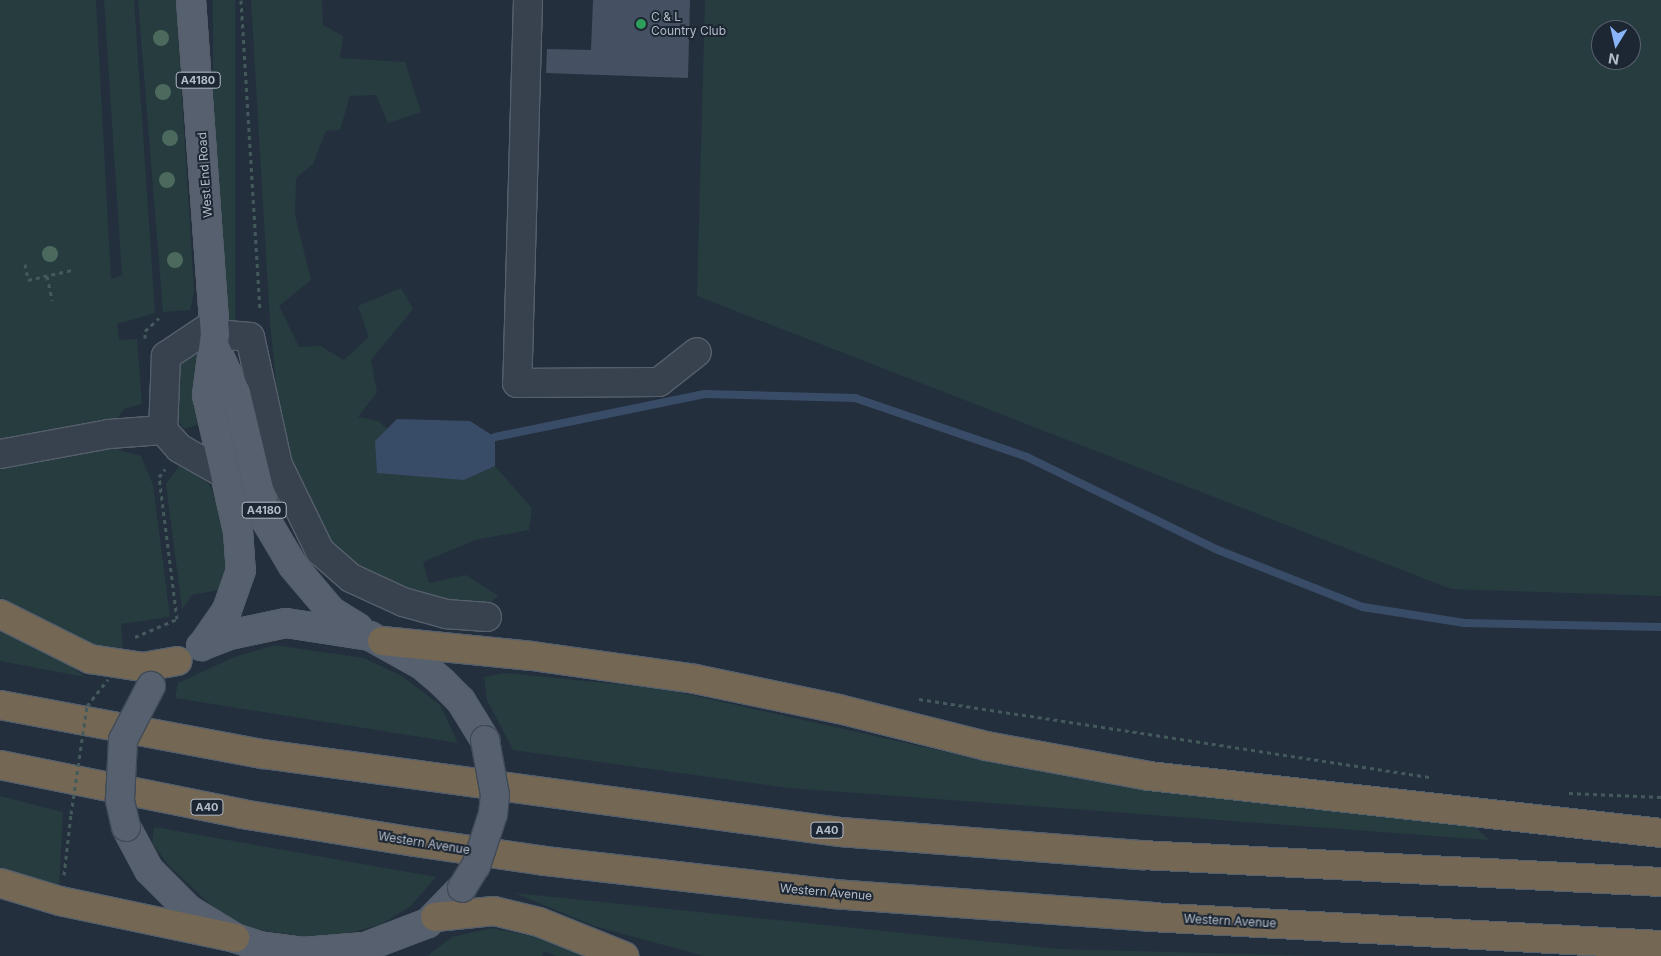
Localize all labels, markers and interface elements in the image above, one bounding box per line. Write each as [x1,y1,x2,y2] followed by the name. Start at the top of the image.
[651,10,726,38] place label: C & L Country Club
[635,18,647,30] marker: C & L Country Club
[1591,20,1641,70] north arrow
[1607,50,1620,69] text: N
[176,72,220,88] road number: A4180
[195,132,215,218] street label: West End Road
[242,502,286,518] road number: A4180
[190,799,224,816] road number: A40
[810,822,844,838] road number: A40
[377,829,471,857] street label: Western Avenue
[779,881,873,903] street label: Western Avenue
[1183,911,1277,931] street label: Western Avenue

